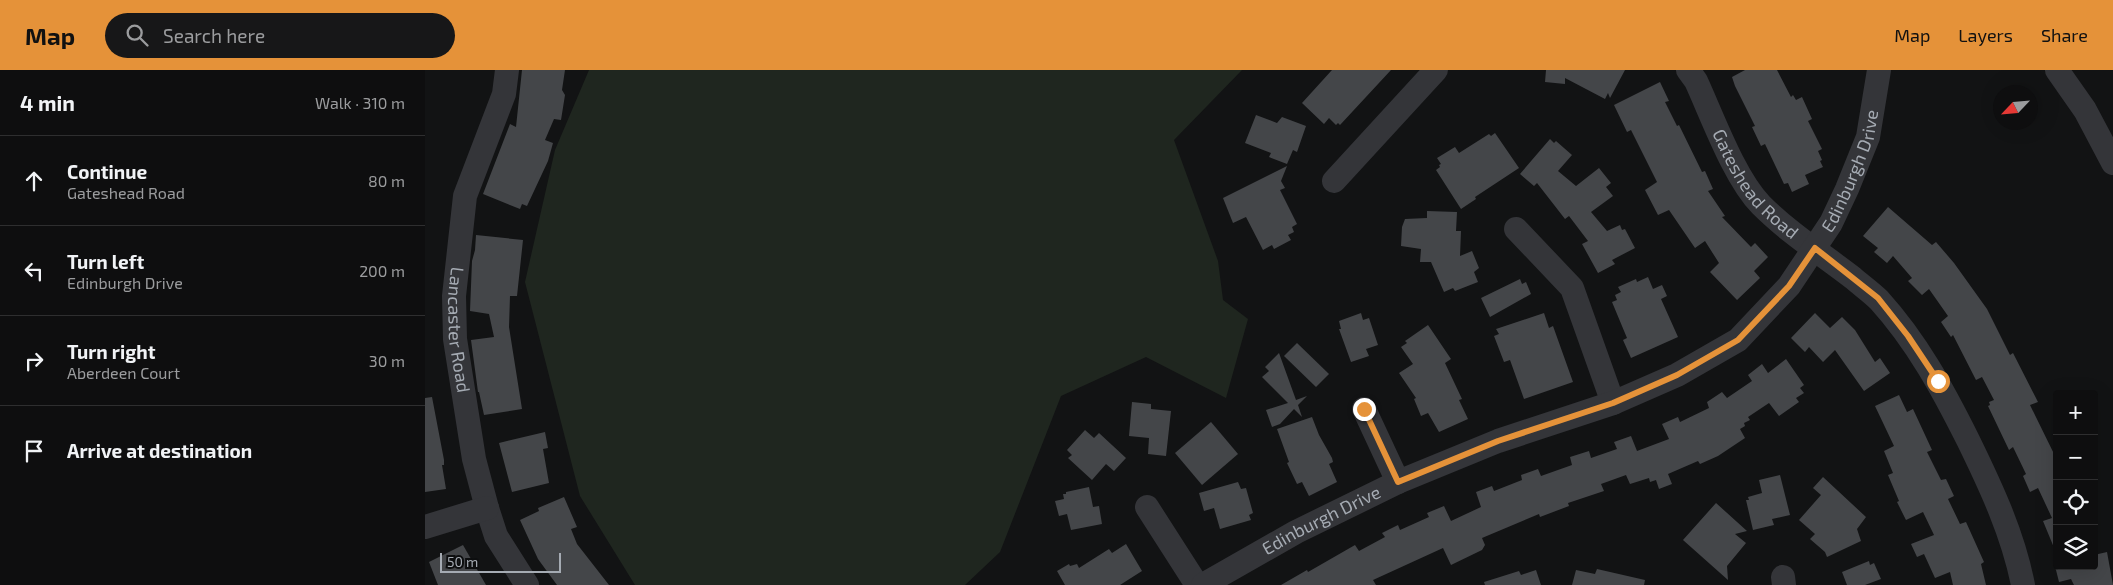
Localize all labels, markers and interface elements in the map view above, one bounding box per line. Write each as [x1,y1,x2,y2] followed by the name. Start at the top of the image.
[105,13,455,58] search box
[25,21,75,50] text: Map
[123,21,151,49] icon: search
[163,24,265,47] text: Search here
[1894,24,1930,46] text: Map
[1958,24,2013,46] text: Layers
[2041,24,2088,46] text: Share
[1993,85,2038,130] north arrow
[20,90,75,115] text: 4 min
[315,93,405,112] text: Walk · 310 m
[1816,108,1882,236] street label: Edinburgh Drive
[1708,126,1803,243] street label: Gateshead Road
[67,160,147,183] text: Continue
[20,167,48,195] icon: ahead
[368,171,405,190] text: 80 m
[67,183,185,202] text: Gateshead Road
[67,250,144,273] text: Turn left
[20,257,48,285] icon: left
[359,261,405,280] text: 200 m
[444,266,475,394] street label: Lancaster Road
[67,273,183,292] text: Edinburgh Drive
[67,340,155,363] text: Turn right
[20,347,48,375] icon: right
[369,351,405,370] text: 30 m
[67,363,180,382] text: Aberdeen Court
[1927,370,1950,393] route start
[2053,390,2098,570] map controls
[2053,390,2098,435] button: +
[1353,398,1376,421] route end
[2053,435,2098,480] button: −
[20,437,48,465] icon: arrive
[67,439,252,462] text: Arrive at destination
[1258,480,1384,559] street label: Edinburgh Drive
[2053,480,2098,525] button: locate
[2053,525,2098,570] button: layers
[440,550,561,573] scale bar
[447,553,478,570] text: 50 m

